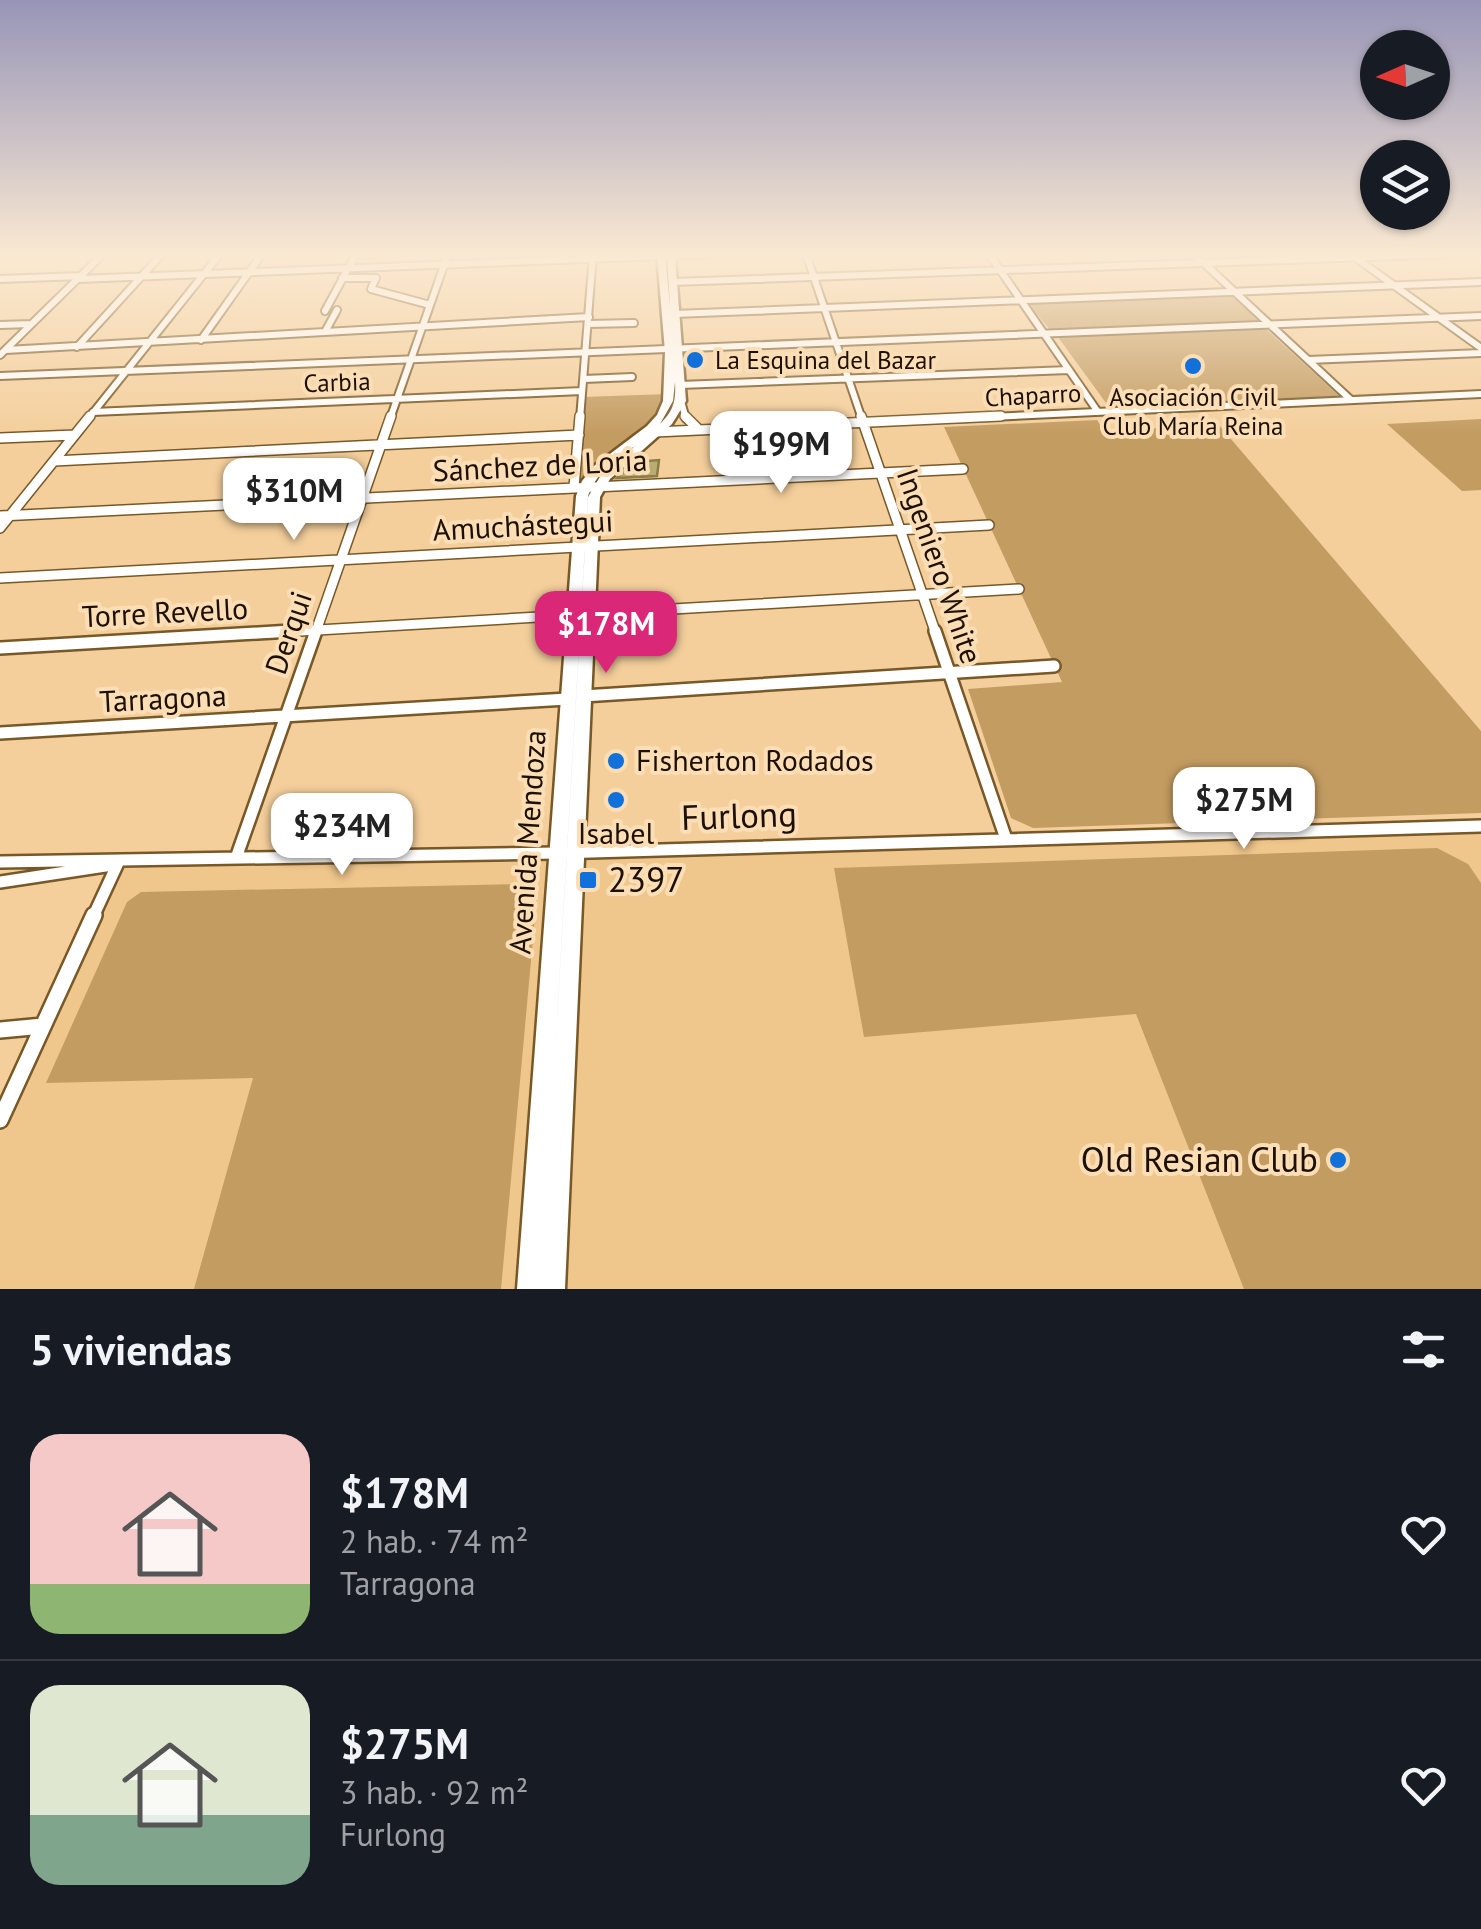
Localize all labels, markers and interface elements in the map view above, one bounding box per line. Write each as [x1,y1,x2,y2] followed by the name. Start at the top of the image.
[1360,30,1450,120] north arrow
[1360,30,1450,230] map controls
[1360,140,1450,230] button: layers
[715,344,936,376] place label: La Esquina del Bazar
[684,349,706,371] marker: La Esquina del Bazar
[1182,355,1204,377] marker: Asociación Civil Club María Reina
[303,365,371,399] street label: Carbia
[984,376,1082,414] street label: Chaparro
[1103,381,1283,442] place label: Asociación Civil Club María Reina
[711,411,851,496] pin: $199M
[732,422,830,464] text: $199M
[432,439,648,490] street label: Sánchez de Loria
[224,458,364,543] pin: $310M
[889,463,992,668] street label: Ingeniero White
[245,469,343,511] text: $310M
[432,500,614,549] street label: Amuchástegui
[255,586,320,679] street label: Derqui
[81,588,249,635] street label: Torre Revello
[536,591,676,676] pin: $178M
[557,602,655,644] text: $178M
[98,675,227,720] street label: Tarragona
[499,728,554,955] street label: Avenida Mendoza
[636,740,874,779] place label: Fisherton Rodados
[605,750,627,772] marker: Fisherton Rodados
[1174,767,1314,852] pin: $275M
[1195,778,1293,820] text: $275M
[605,789,627,811] marker: Isabel
[680,790,798,840] street label: Furlong
[272,793,412,878] pin: $234M
[293,804,391,846] text: $234M
[578,813,654,852] place label: Isabel
[608,856,684,902] place label: 2397
[577,869,599,891] marker: 2397
[1081,1136,1318,1182] place label: Old Resian Club
[1327,1149,1349,1171] marker: Old Resian Club
[30,1322,232,1377] text: 5 viviendas
[1396,1322,1451,1377] icon: filters
[340,1465,469,1520] text: $178M
[110,1474,230,1594] icon: home
[1396,1507,1451,1562] icon: heart
[340,1520,528,1562] text: 2 hab. · 74 m²
[340,1562,476,1604] text: Tarragona
[340,1716,469,1771] text: $275M
[110,1725,230,1845] icon: home
[1396,1758,1451,1813] icon: heart
[340,1771,528,1813] text: 3 hab. · 92 m²
[340,1813,446,1855] text: Furlong

